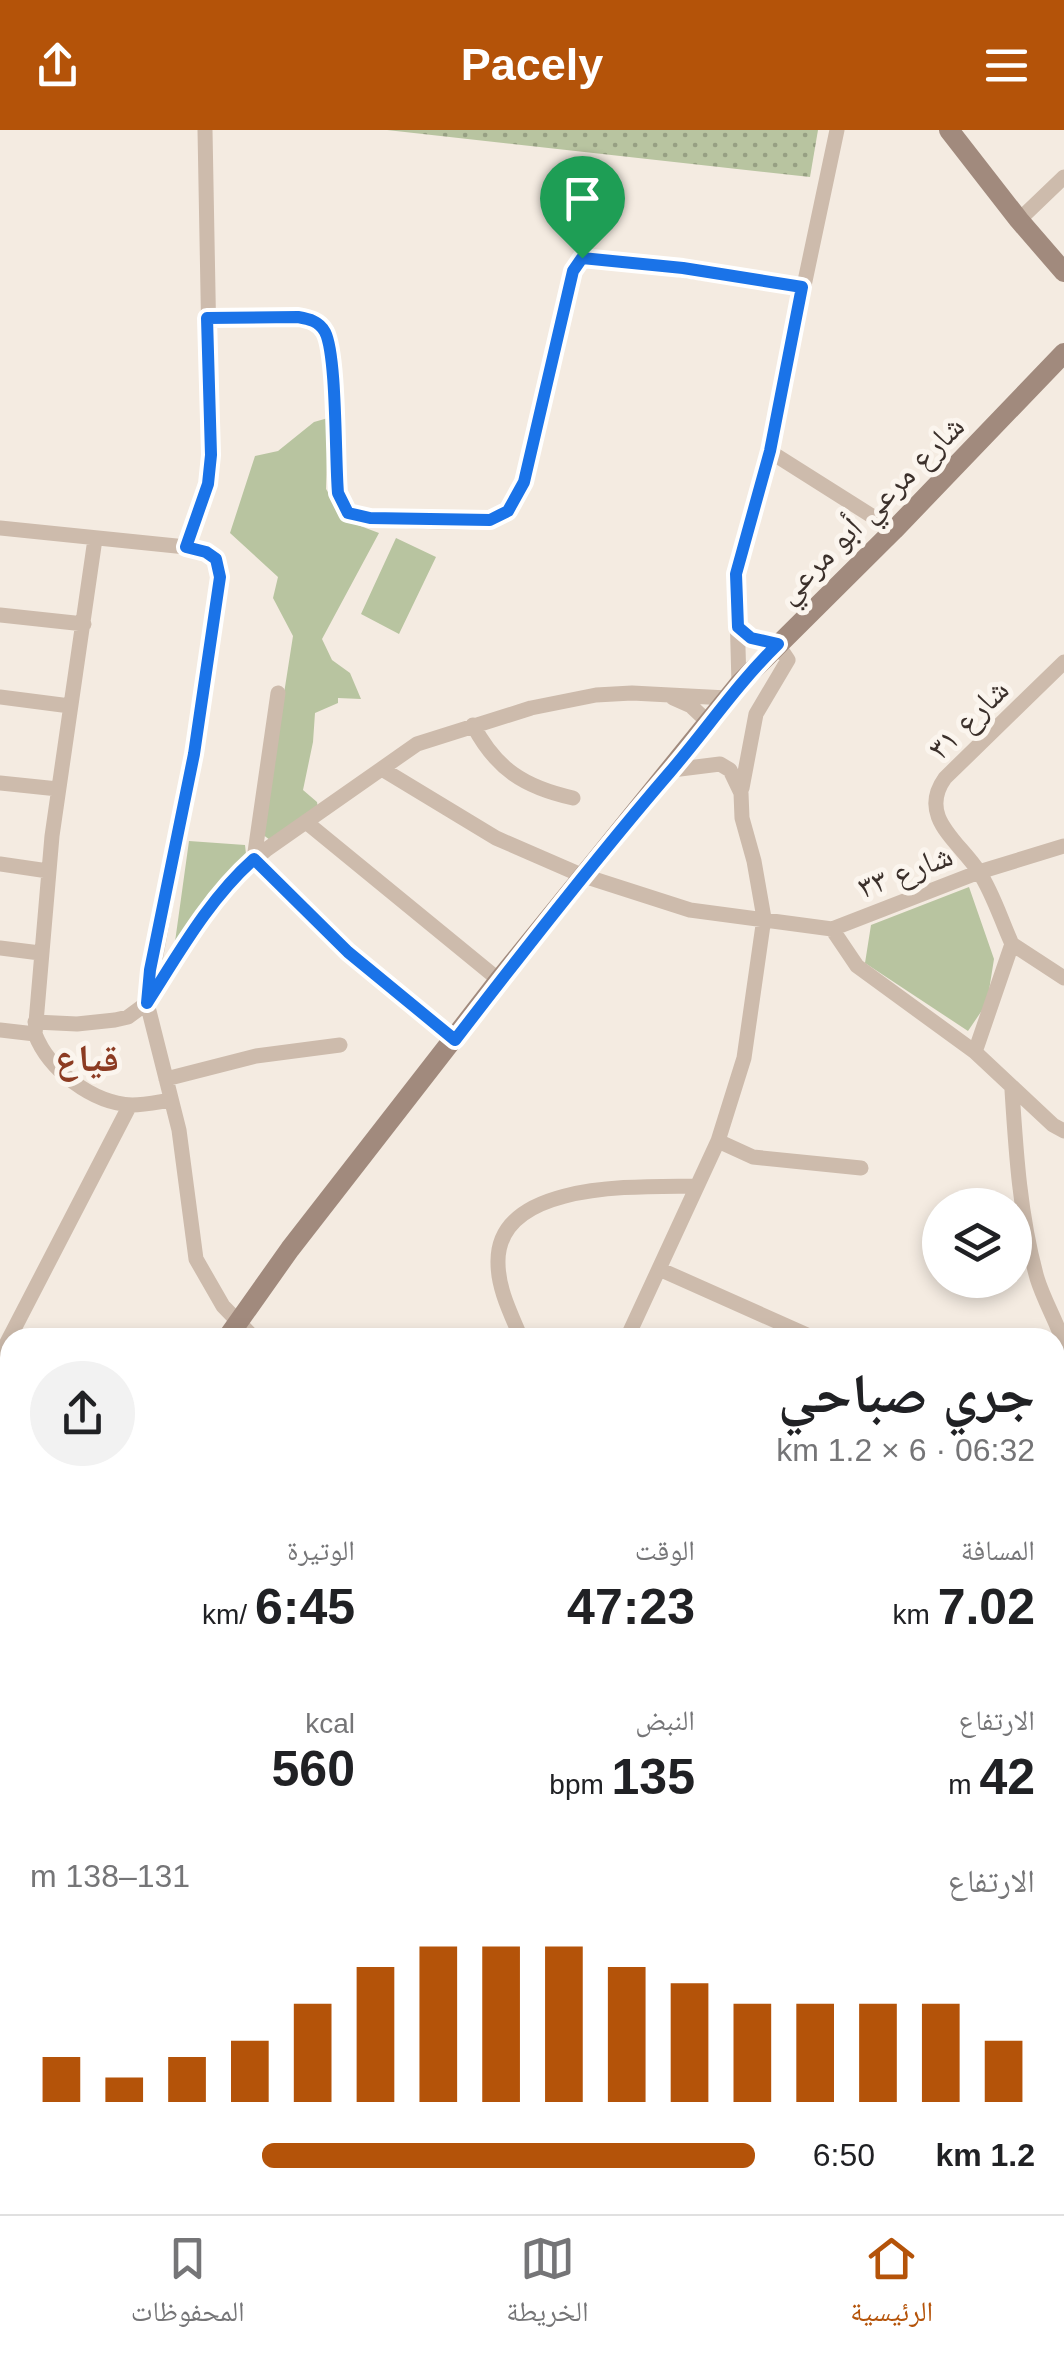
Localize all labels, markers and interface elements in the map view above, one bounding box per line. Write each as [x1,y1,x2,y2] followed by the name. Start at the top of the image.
[30,38,85,93] icon: share
[979,38,1034,93] icon: menu
[461,39,603,90] text: Pacely
[540,156,625,259] pin
[555,171,610,226] icon: arrive
[768,407,976,615] street label: شارع مرعي أبو مرعي
[920,671,1017,768] street label: شارع ٣١
[853,837,958,907] street label: شارع ٣٣
[55,1037,119,1082] district label: قياع
[922,1188,1032,1298] map controls
[922,1188,1032,1298] button: layers
[30,1361,135,1466] button: share
[778,1363,1035,1425] text: جري صباحي
[776,1432,1035,1468] text: 06:32 · 6 × 1.2 km
[287,1535,355,1566] text: الوتيرة
[635,1535,695,1566] text: الوقت
[961,1535,1035,1566] text: المسافة
[255,1579,355,1635] text: 6:45
[567,1579,695,1635] text: 47:23
[938,1579,1035,1635] text: 7.02
[202,1599,255,1630] text: /km
[893,1599,938,1630] text: km
[635,1705,695,1736] text: النبض
[959,1705,1035,1736] text: الارتفاع
[305,1708,355,1739] text: kcal
[272,1741,355,1797] text: 560
[612,1749,695,1805] text: 135
[979,1749,1035,1805] text: 42
[549,1769,612,1800] text: bpm
[948,1769,979,1800] text: m
[30,1858,190,1894] text: 131–138 m
[948,1863,1035,1899] text: الارتفاع
[813,2137,875,2173] text: 6:50
[935,2137,1035,2173] text: 1.2 km
[131,2231,245,2339] tab: المحفوظات
[506,2231,589,2339] tab: الخريطة
[850,2231,933,2339] tab: الرئيسية

